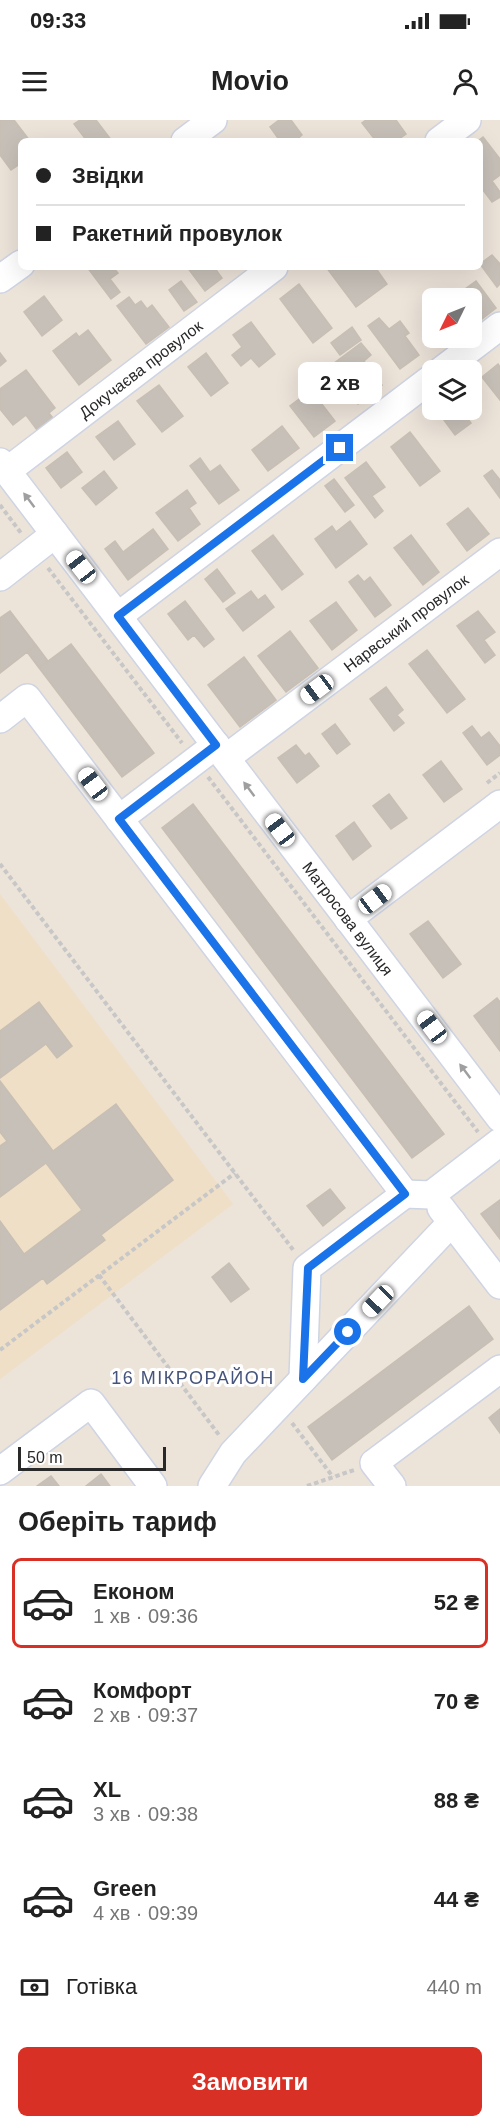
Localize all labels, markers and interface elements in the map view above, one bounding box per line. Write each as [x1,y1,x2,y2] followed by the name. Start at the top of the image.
[30,8,86,33] text: 09:33
[18,65,51,98] icon: menu
[449,65,482,98] icon: person
[211,66,289,96] text: Movio
[72,163,144,188] text: Звідки
[72,221,282,246] text: Ракетний провулок
[422,288,482,348] north arrow
[422,288,482,420] map controls
[76,317,206,422] street label: Докучаєва провулок
[422,360,482,420] button: layers
[298,361,382,403] callout: 2 хв
[320,372,360,394] text: 2 хв
[326,434,353,461] route end
[23,492,36,508] one-way arrow
[63,547,99,587] car
[341,570,472,675] street label: Нарвський провулок
[297,671,337,707] car
[75,764,111,804] car
[244,781,256,796] one-way arrow
[262,810,298,850] car
[299,859,396,979] street label: Матросова вулиця
[355,881,395,917] car
[414,1007,450,1047] car
[458,1063,471,1079] one-way arrow
[359,1282,397,1320] car
[334,1318,361,1345] route start
[111,1367,275,1388] district label: 16 МІКРОРАЙОН
[18,1444,166,1472] scale bar
[27,1449,63,1466] text: 50 m
[18,1507,217,1537] text: Оберіть тариф
[21,1576,75,1630] icon: car
[93,1579,175,1604] text: Економ
[434,1590,479,1615] text: 52 ₴
[93,1605,198,1627] text: 1 хв · 09:36
[21,1675,75,1729] icon: car
[93,1678,192,1703] text: Комфорт
[434,1689,479,1714] text: 70 ₴
[93,1704,198,1726] text: 2 хв · 09:37
[21,1774,75,1828] icon: car
[93,1777,121,1802] text: XL
[434,1788,479,1813] text: 88 ₴
[93,1803,198,1825] text: 3 хв · 09:38
[21,1873,75,1927] icon: car
[93,1876,157,1901] text: Green
[434,1887,479,1912] text: 44 ₴
[93,1902,198,1924] text: 4 хв · 09:39
[18,1971,51,2004] icon: cash
[66,1974,137,1999] text: Готівка
[426,1976,482,1998] text: 440 m
[18,2047,482,2116] button: Замовити

